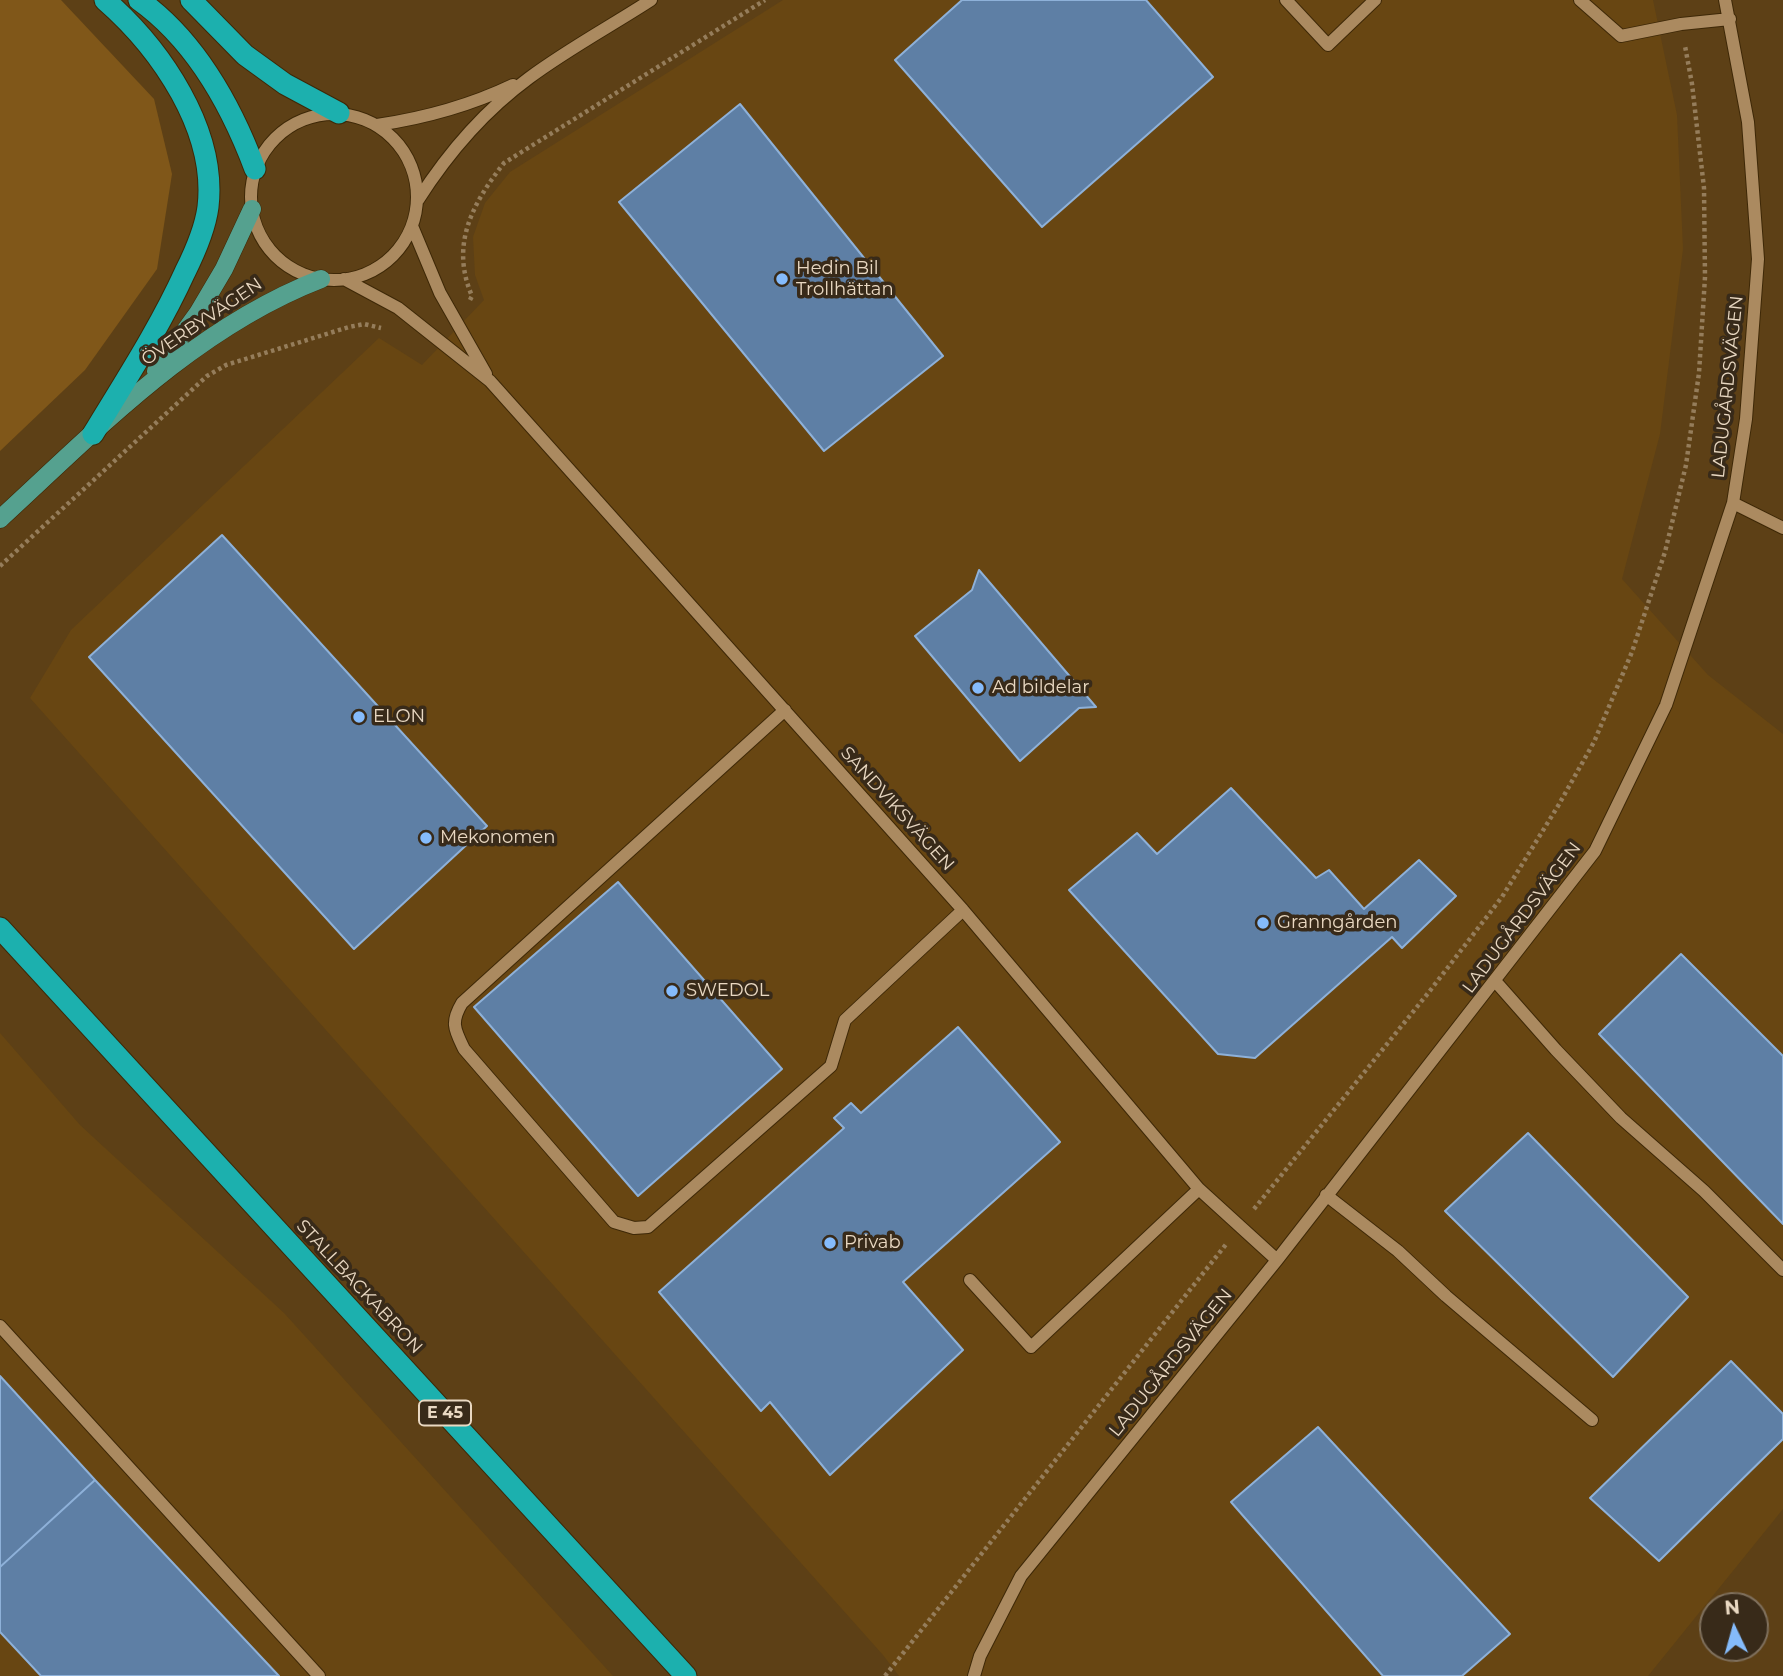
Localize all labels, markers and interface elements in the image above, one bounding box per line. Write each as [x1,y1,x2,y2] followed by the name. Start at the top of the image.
[796,258,894,300] place label: Hedin Bil Trollhättan
[774,271,790,287] marker: Hedin Bil Trollhättan
[137,274,267,370] street label: ÖVERBYVÄGEN
[1708,295,1748,479] street label: LADUGÅRDSVÄGEN
[992,677,1089,699] place label: Ad bildelar
[970,680,986,696] marker: Ad bildelar
[373,706,425,728] place label: ELON
[351,709,367,725] marker: ELON
[836,742,958,876] street label: SANDVIKSVÄGEN
[440,827,555,849] place label: Mekonomen
[418,830,434,846] marker: Mekonomen
[1458,838,1586,998] street label: LADUGÅRDSVÄGEN
[1277,912,1398,934] place label: Granngården
[1255,915,1271,931] marker: Granngården
[686,980,769,1002] place label: SWEDOL
[664,983,680,999] marker: SWEDOL
[291,1216,427,1358] street label: STALLBACKABRON
[844,1232,901,1254] place label: Privab
[822,1235,838,1251] marker: Privab
[1105,1285,1237,1441] street label: LADUGÅRDSVÄGEN
[419,1400,471,1426] road number: E 45
[1699,1592,1769,1662] north arrow
[1724,1595,1741,1620] text: N

